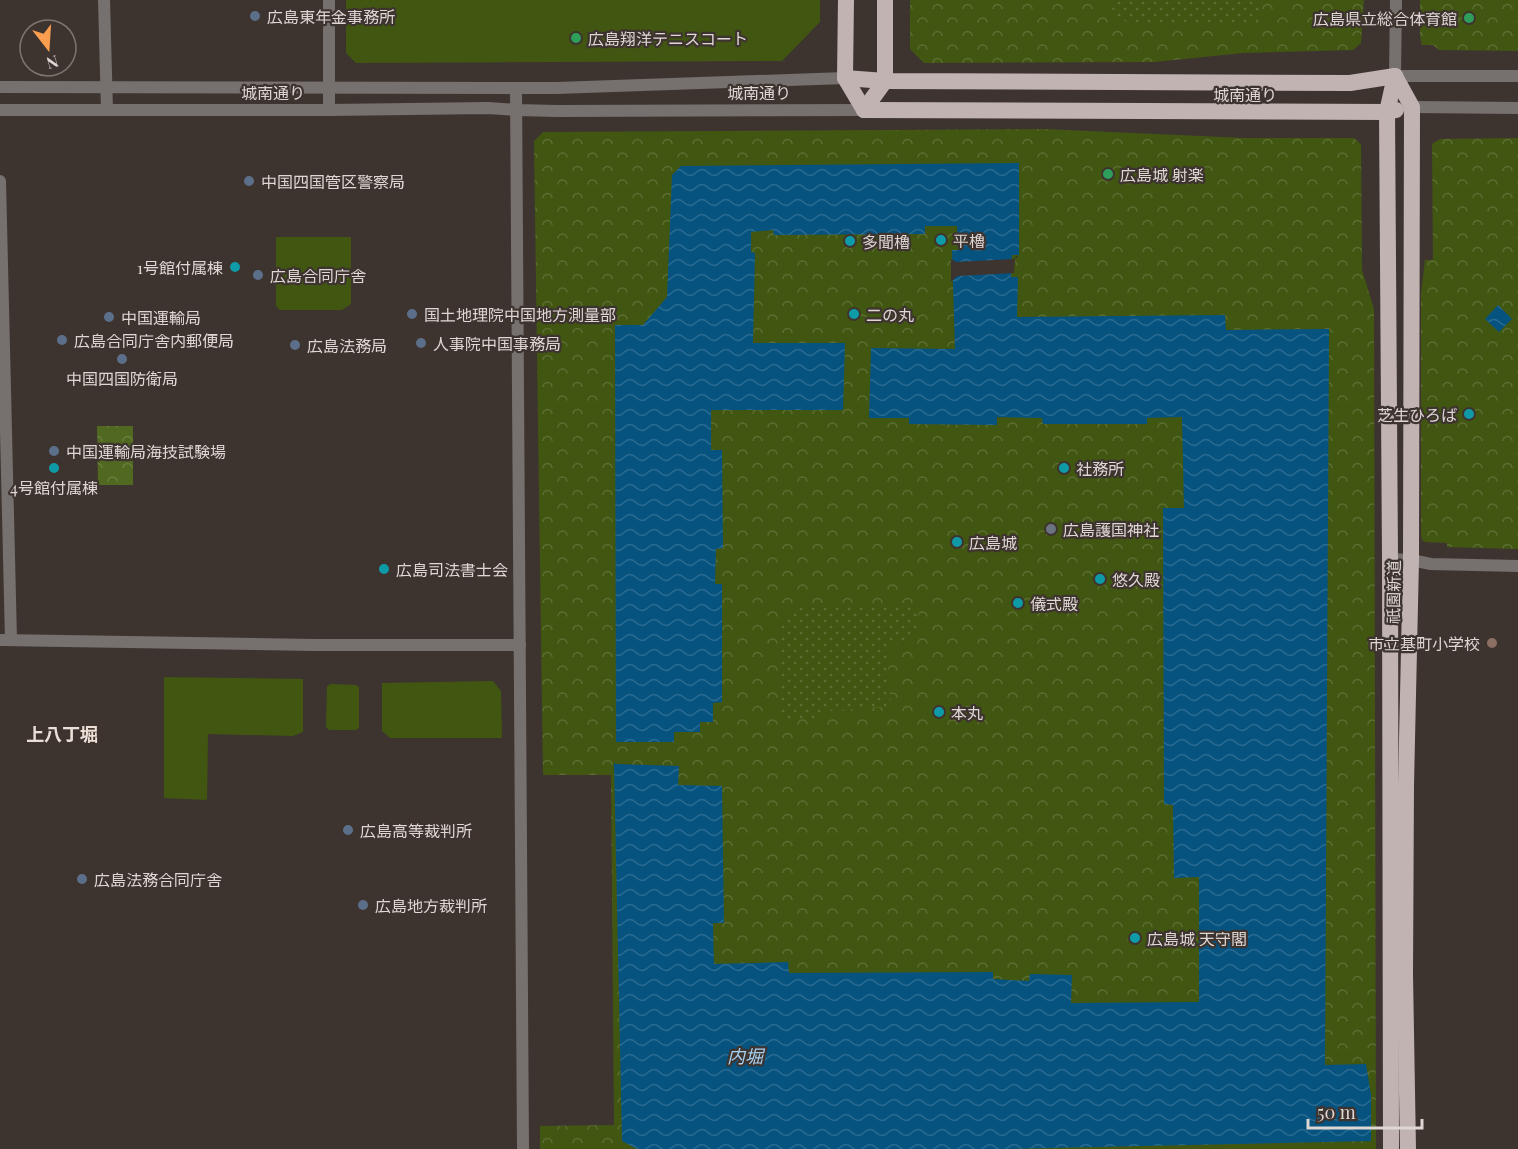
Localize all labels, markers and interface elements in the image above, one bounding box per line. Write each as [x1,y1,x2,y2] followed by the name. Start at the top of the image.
[267,6,395,27] place label: 広島東年金事務所
[1313,8,1457,29] place label: 広島県立総合体育館
[248,9,262,23] marker: 広島東年金事務所
[1462,11,1476,25] marker: 広島県立総合体育館
[18,18,78,78] north arrow
[588,28,748,49] place label: 広島翔洋テニスコート
[569,31,583,45] marker: 広島翔洋テニスコート
[44,51,61,75] text: N
[241,82,305,103] street label: 城南通り
[727,82,791,103] street label: 城南通り
[1213,84,1277,105] street label: 城南通り
[1120,164,1204,185] place label: 広島城 射楽
[1101,167,1115,181] marker: 広島城 射楽
[261,171,405,192] place label: 中国四国管区警察局
[242,174,256,188] marker: 中国四国管区警察局
[953,230,985,251] place label: 平櫓
[862,231,910,252] place label: 多聞櫓
[934,233,948,247] marker: 平櫓
[843,234,857,248] marker: 多聞櫓
[137,257,223,278] place label: 1号館付属棟
[228,260,242,274] marker: 1号館付属棟
[270,265,366,286] place label: 広島合同庁舎
[251,268,265,282] marker: 広島合同庁舎
[424,304,616,325] place label: 国土地理院中国地方測量部
[866,304,914,325] place label: 二の丸
[121,307,201,328] place label: 中国運輸局
[405,307,419,321] marker: 国土地理院中国地方測量部
[847,307,861,321] marker: 二の丸
[102,310,116,324] marker: 中国運輸局
[74,330,234,351] place label: 広島合同庁舎内郵便局
[55,333,69,347] marker: 広島合同庁舎内郵便局
[433,333,561,354] place label: 人事院中国事務局
[307,335,387,356] place label: 広島法務局
[414,336,428,350] marker: 人事院中国事務局
[288,338,302,352] marker: 広島法務局
[115,352,129,366] marker: 中国四国防衛局
[66,368,178,389] place label: 中国四国防衛局
[1377,404,1457,425] place label: 芝生ひろば
[1462,407,1476,421] marker: 芝生ひろば
[66,441,226,462] place label: 中国運輸局海技試験場
[47,444,61,458] marker: 中国運輸局海技試験場
[1076,458,1124,479] place label: 社務所
[47,461,61,475] marker: 4号館付属棟
[1057,461,1071,475] marker: 社務所
[10,477,98,498] place label: 4号館付属棟
[1063,519,1159,540] place label: 広島護国神社
[1044,522,1058,536] marker: 広島護国神社
[969,532,1017,553] place label: 広島城
[950,535,964,549] marker: 広島城
[396,559,508,580] place label: 広島司法書士会
[1382,560,1404,624] street label: 祇園新道
[377,562,391,576] marker: 広島司法書士会
[1112,569,1160,590] place label: 悠久殿
[1093,572,1107,586] marker: 悠久殿
[1030,593,1078,614] place label: 儀式殿
[1011,596,1025,610] marker: 儀式殿
[1368,633,1480,654] place label: 市立基町小学校
[1485,636,1499,650] marker: 市立基町小学校
[951,702,983,723] place label: 本丸
[932,705,946,719] marker: 本丸
[26,722,98,746] district label: 上八丁堀
[360,820,472,841] place label: 広島高等裁判所
[341,823,355,837] marker: 広島高等裁判所
[94,869,222,890] place label: 広島法務合同庁舎
[75,872,89,886] marker: 広島法務合同庁舎
[375,895,487,916] place label: 広島地方裁判所
[356,898,370,912] marker: 広島地方裁判所
[1147,928,1247,949] place label: 広島城 天守閣
[1128,931,1142,945] marker: 広島城 天守閣
[727,1044,766,1068] water label: 内堀
[1308,1092,1422,1130] scale bar
[1317,1100,1356,1124] text: 50 m

